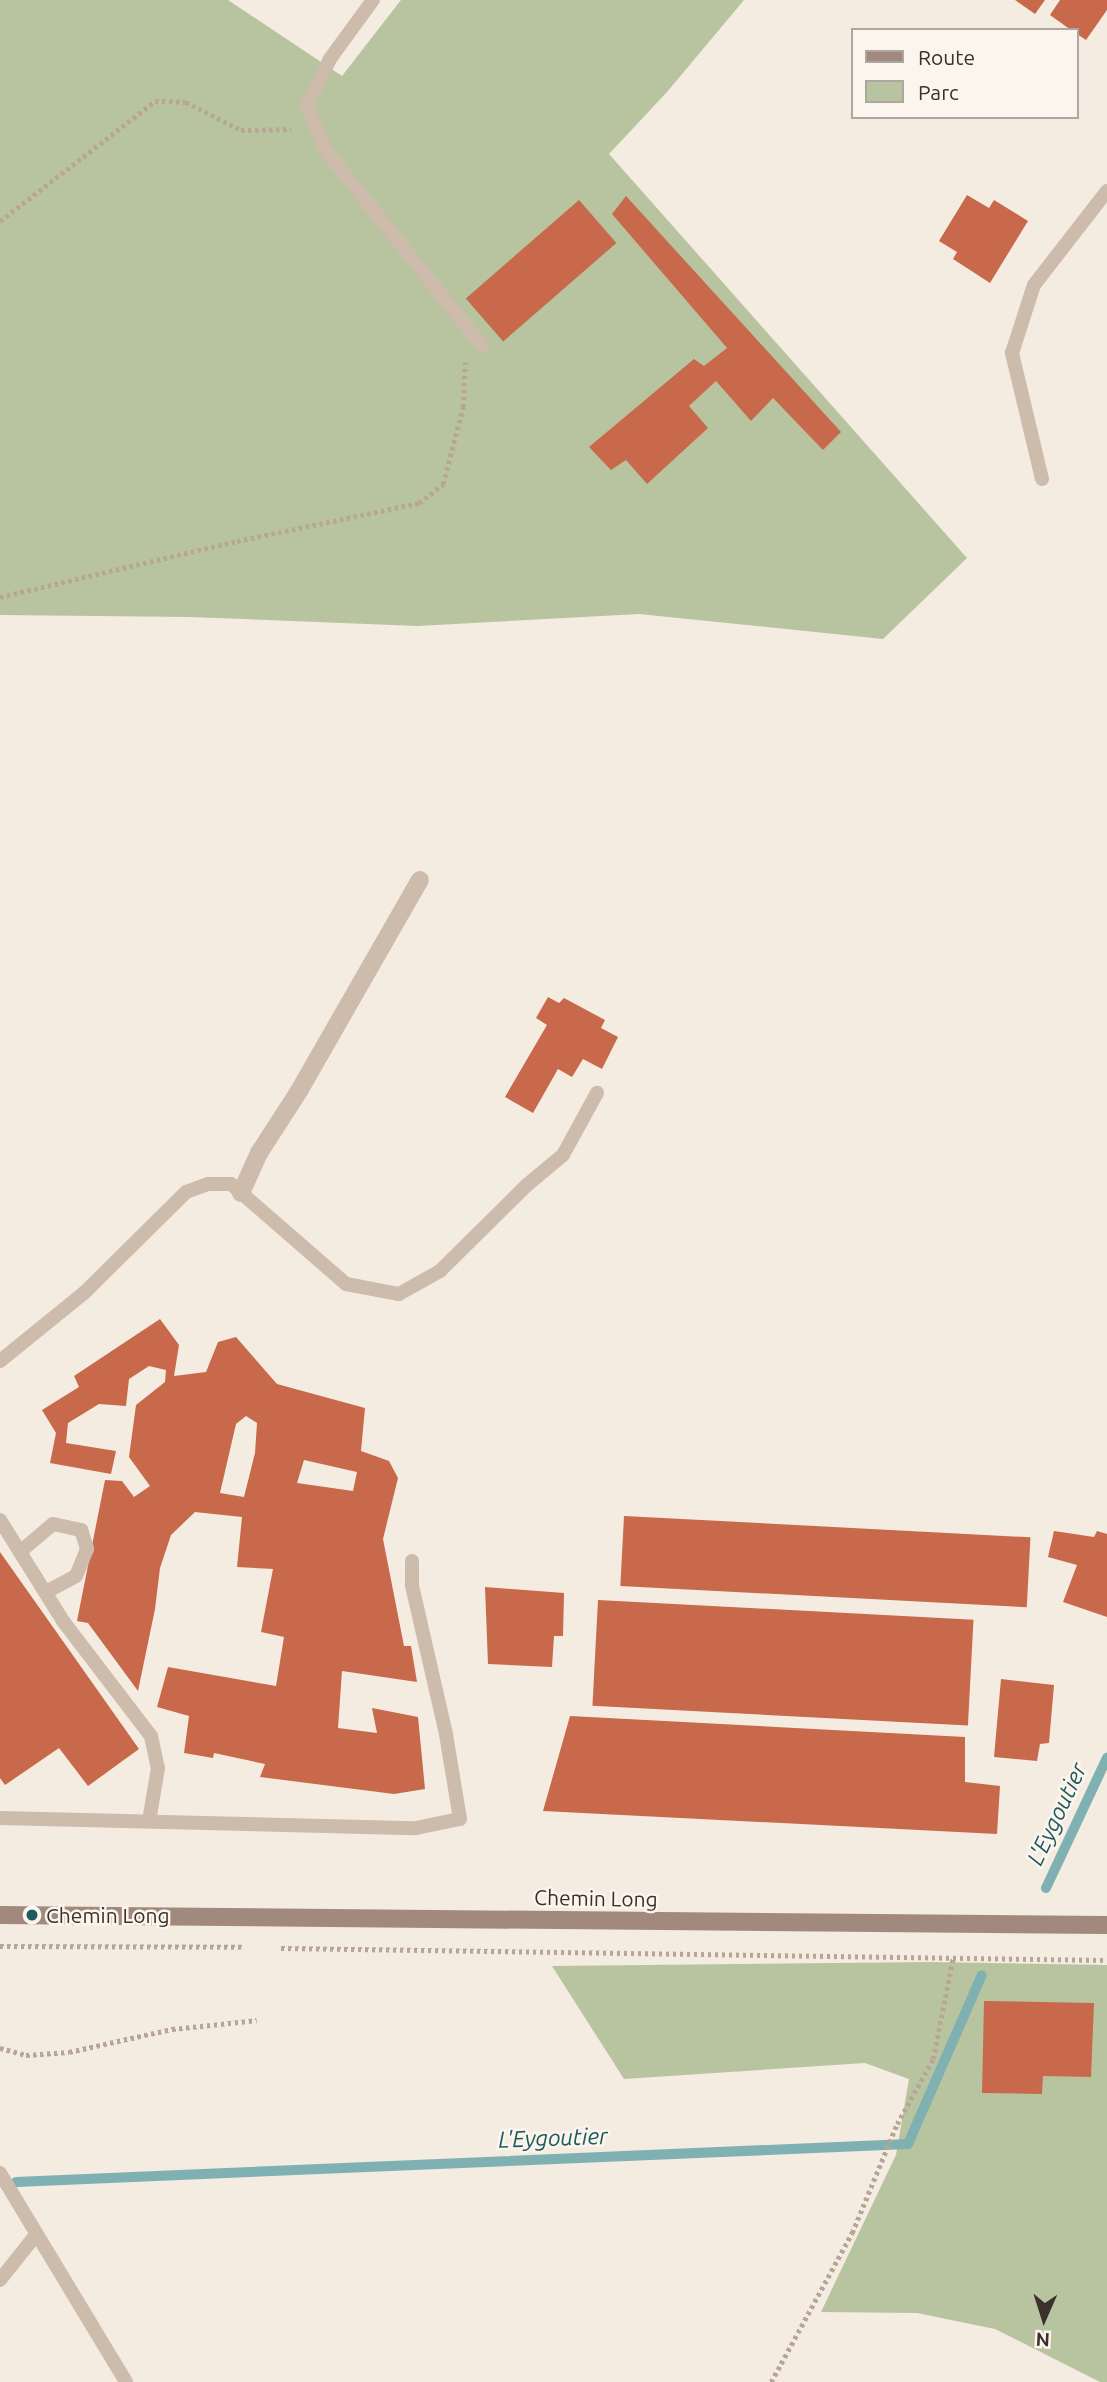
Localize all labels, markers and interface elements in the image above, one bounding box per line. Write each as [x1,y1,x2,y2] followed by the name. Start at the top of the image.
[852,28,1079,119] legend
[918,45,975,69] text: Route
[918,80,959,104] text: Parc
[1021,1758,1093,1870] water label: L'Eygoutier
[534,1884,658,1912] street label: Chemin Long
[46,1902,170,1928] place label: Chemin Long
[24,1907,40,1923] marker: Chemin Long
[498,2122,608,2154] water label: L'Eygoutier
[1009,2284,1079,2354] north arrow
[1035,2329,1051,2351] text: N

